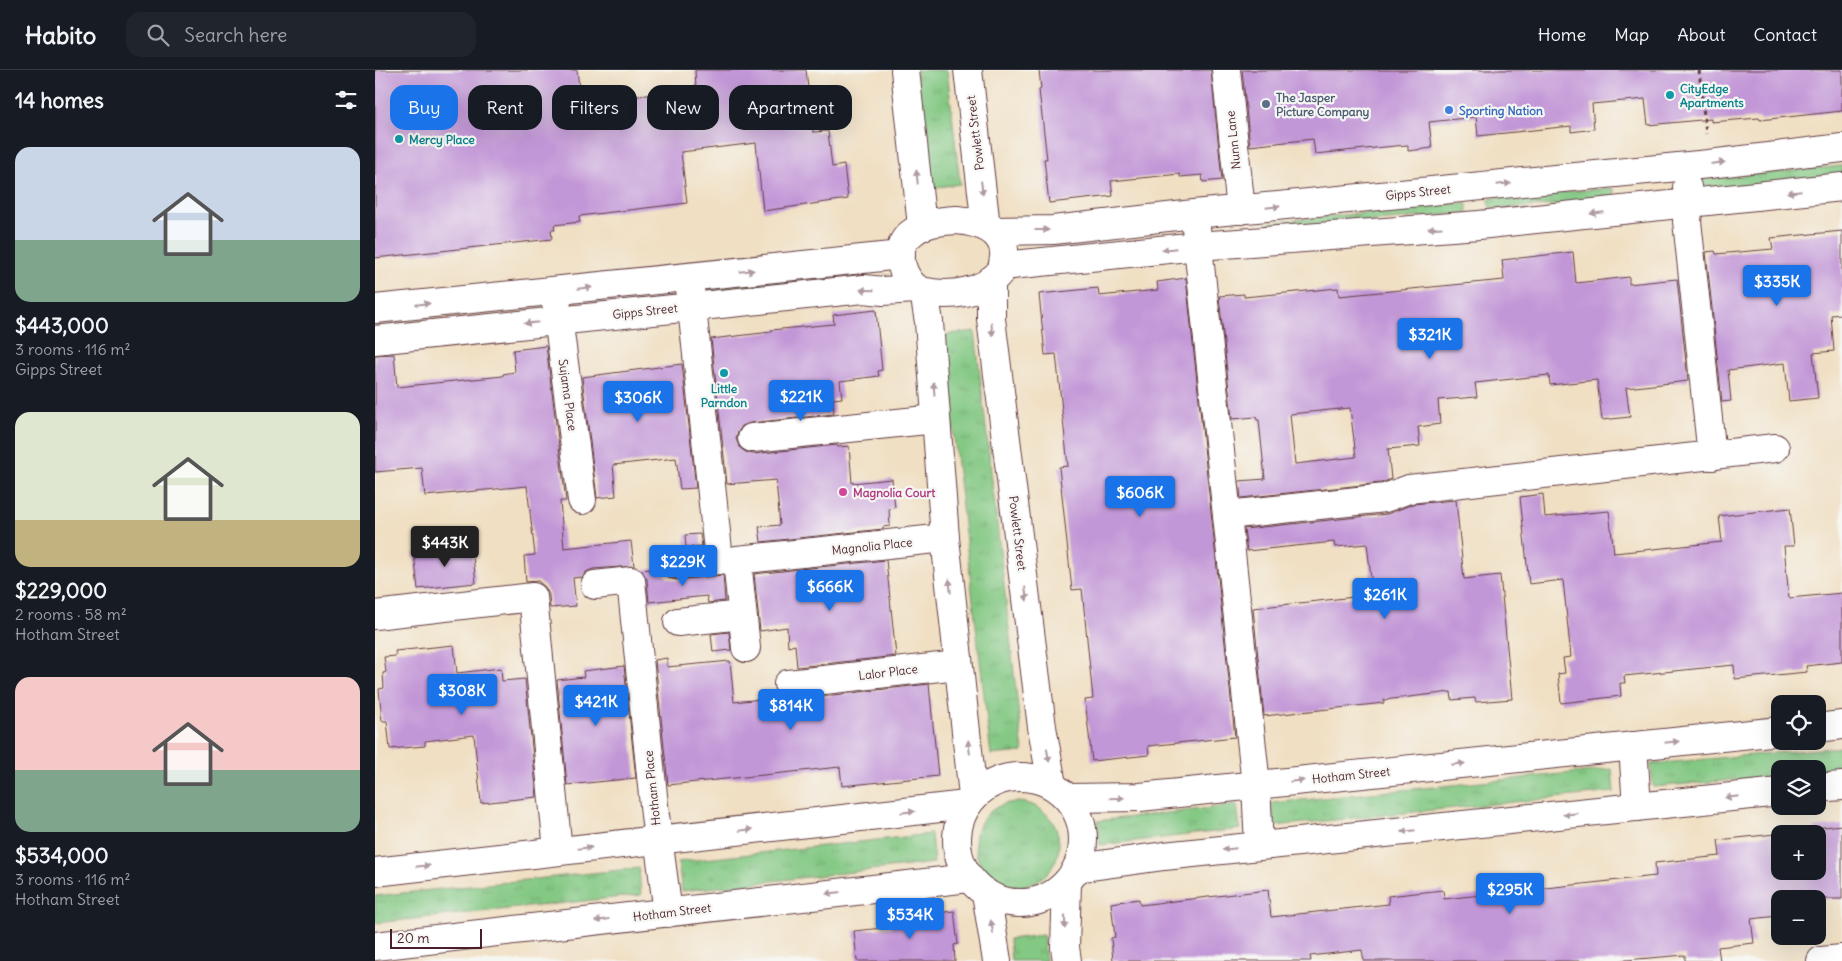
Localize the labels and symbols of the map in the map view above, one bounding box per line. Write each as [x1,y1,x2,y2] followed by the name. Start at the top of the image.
[1680,81,1744,111] place label: CityEdge Apartments
[1664,89,1676,101] marker: CityEdge Apartments
[1276,90,1370,120] place label: The Jasper Picture Company
[963,95,987,171] street label: Powlett Street
[1260,98,1272,110] marker: The Jasper Picture Company
[1459,103,1543,119] place label: Sporting Nation
[1443,104,1455,116] marker: Sporting Nation
[1222,110,1244,170] street label: Nunn Lane
[409,132,475,148] place label: Mercy Place
[393,133,405,145] marker: Mercy Place
[1711,159,1727,167] one-way arrow
[913,169,921,185] one-way arrow
[978,180,986,196] one-way arrow
[1497,180,1513,188] one-way arrow
[1385,181,1451,203] street label: Gipps Street
[1785,188,1801,196] one-way arrow
[1265,202,1281,210] one-way arrow
[1589,209,1605,217] one-way arrow
[1427,224,1443,232] one-way arrow
[1034,226,1050,234] one-way arrow
[1160,245,1176,253] one-way arrow
[1742,264,1812,307] pin: $335K
[739,267,755,275] one-way arrow
[577,284,593,292] one-way arrow
[859,285,875,293] one-way arrow
[416,300,432,308] one-way arrow
[612,300,678,322] street label: Gipps Street
[1395,318,1465,360] pin: $321K
[523,319,539,327] one-way arrow
[988,321,996,337] one-way arrow
[556,358,580,432] street label: Sujama Place
[718,367,730,379] marker: Little Parndon
[603,380,673,423] pin: $306K
[766,380,836,422] pin: $221K
[701,381,747,410] place label: Little Parndon
[930,381,938,397] one-way arrow
[1105,476,1175,518] pin: $606K
[853,485,936,501] place label: Magnolia Court
[837,486,849,498] marker: Magnolia Court
[1006,495,1030,571] street label: Powlett Street
[410,526,480,568] pin: $443K
[831,534,913,558] street label: Magnolia Place
[648,544,718,587] pin: $229K
[795,570,865,612] pin: $666K
[946,578,954,594] one-way arrow
[1350,578,1420,620] pin: $261K
[1022,586,1030,602] one-way arrow
[858,661,918,683] street label: Lalor Place
[427,674,497,716] pin: $308K
[561,684,631,727] pin: $421K
[756,688,826,731] pin: $814K
[1664,738,1680,746] one-way arrow
[964,739,972,755] one-way arrow
[1044,747,1052,763] one-way arrow
[641,750,663,826] street label: Hotham Place
[1451,760,1467,768] one-way arrow
[1311,763,1391,787] street label: Hotham Street
[1289,777,1305,785] one-way arrow
[1110,793,1126,801] one-way arrow
[1723,793,1739,801] one-way arrow
[900,808,916,816] one-way arrow
[1562,810,1578,818] one-way arrow
[739,826,755,834] one-way arrow
[1400,827,1416,835] one-way arrow
[577,844,593,852] one-way arrow
[1221,845,1237,853] one-way arrow
[416,862,432,870] one-way arrow
[1475,872,1545,915] pin: $295K
[825,889,841,897] one-way arrow
[875,898,945,940] pin: $534K
[632,900,712,924] street label: Hotham Street
[1061,914,1069,930] one-way arrow
[594,916,610,924] one-way arrow
[987,919,995,935] one-way arrow
[390,926,483,949] scale bar

